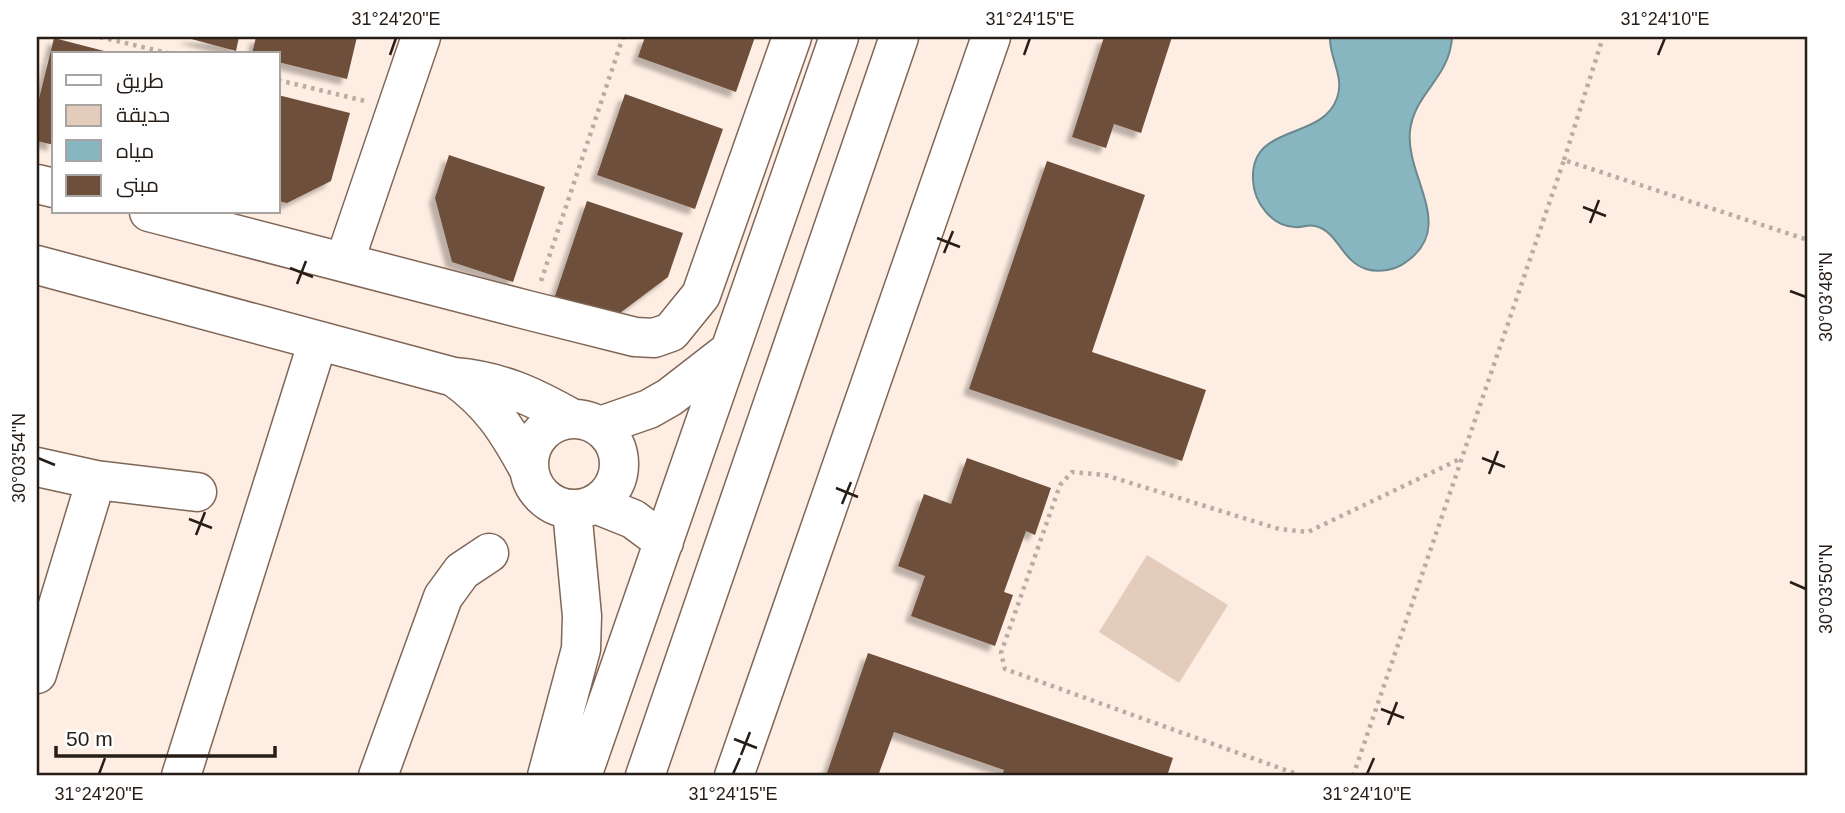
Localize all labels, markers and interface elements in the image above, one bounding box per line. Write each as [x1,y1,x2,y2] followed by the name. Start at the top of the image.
[351,9,441,29] text: 31°24'20"E
[985,9,1075,29] text: 31°24'15"E
[1620,9,1710,29] text: 31°24'10"E
[52,52,280,214] legend
[116,69,164,94] text: طريق
[116,103,170,126] text: حديقة
[116,139,154,162] text: مياه
[116,173,159,198] text: مبنى
[1816,252,1836,342] text: 30°03'48"N
[9,413,29,503] text: 30°03'54"N
[1816,544,1836,634] text: 30°03'50"N
[56,715,275,759] scale bar
[66,727,113,750] text: 50 m
[54,784,144,804] text: 31°24'20"E
[688,784,778,804] text: 31°24'15"E
[1322,784,1412,804] text: 31°24'10"E

